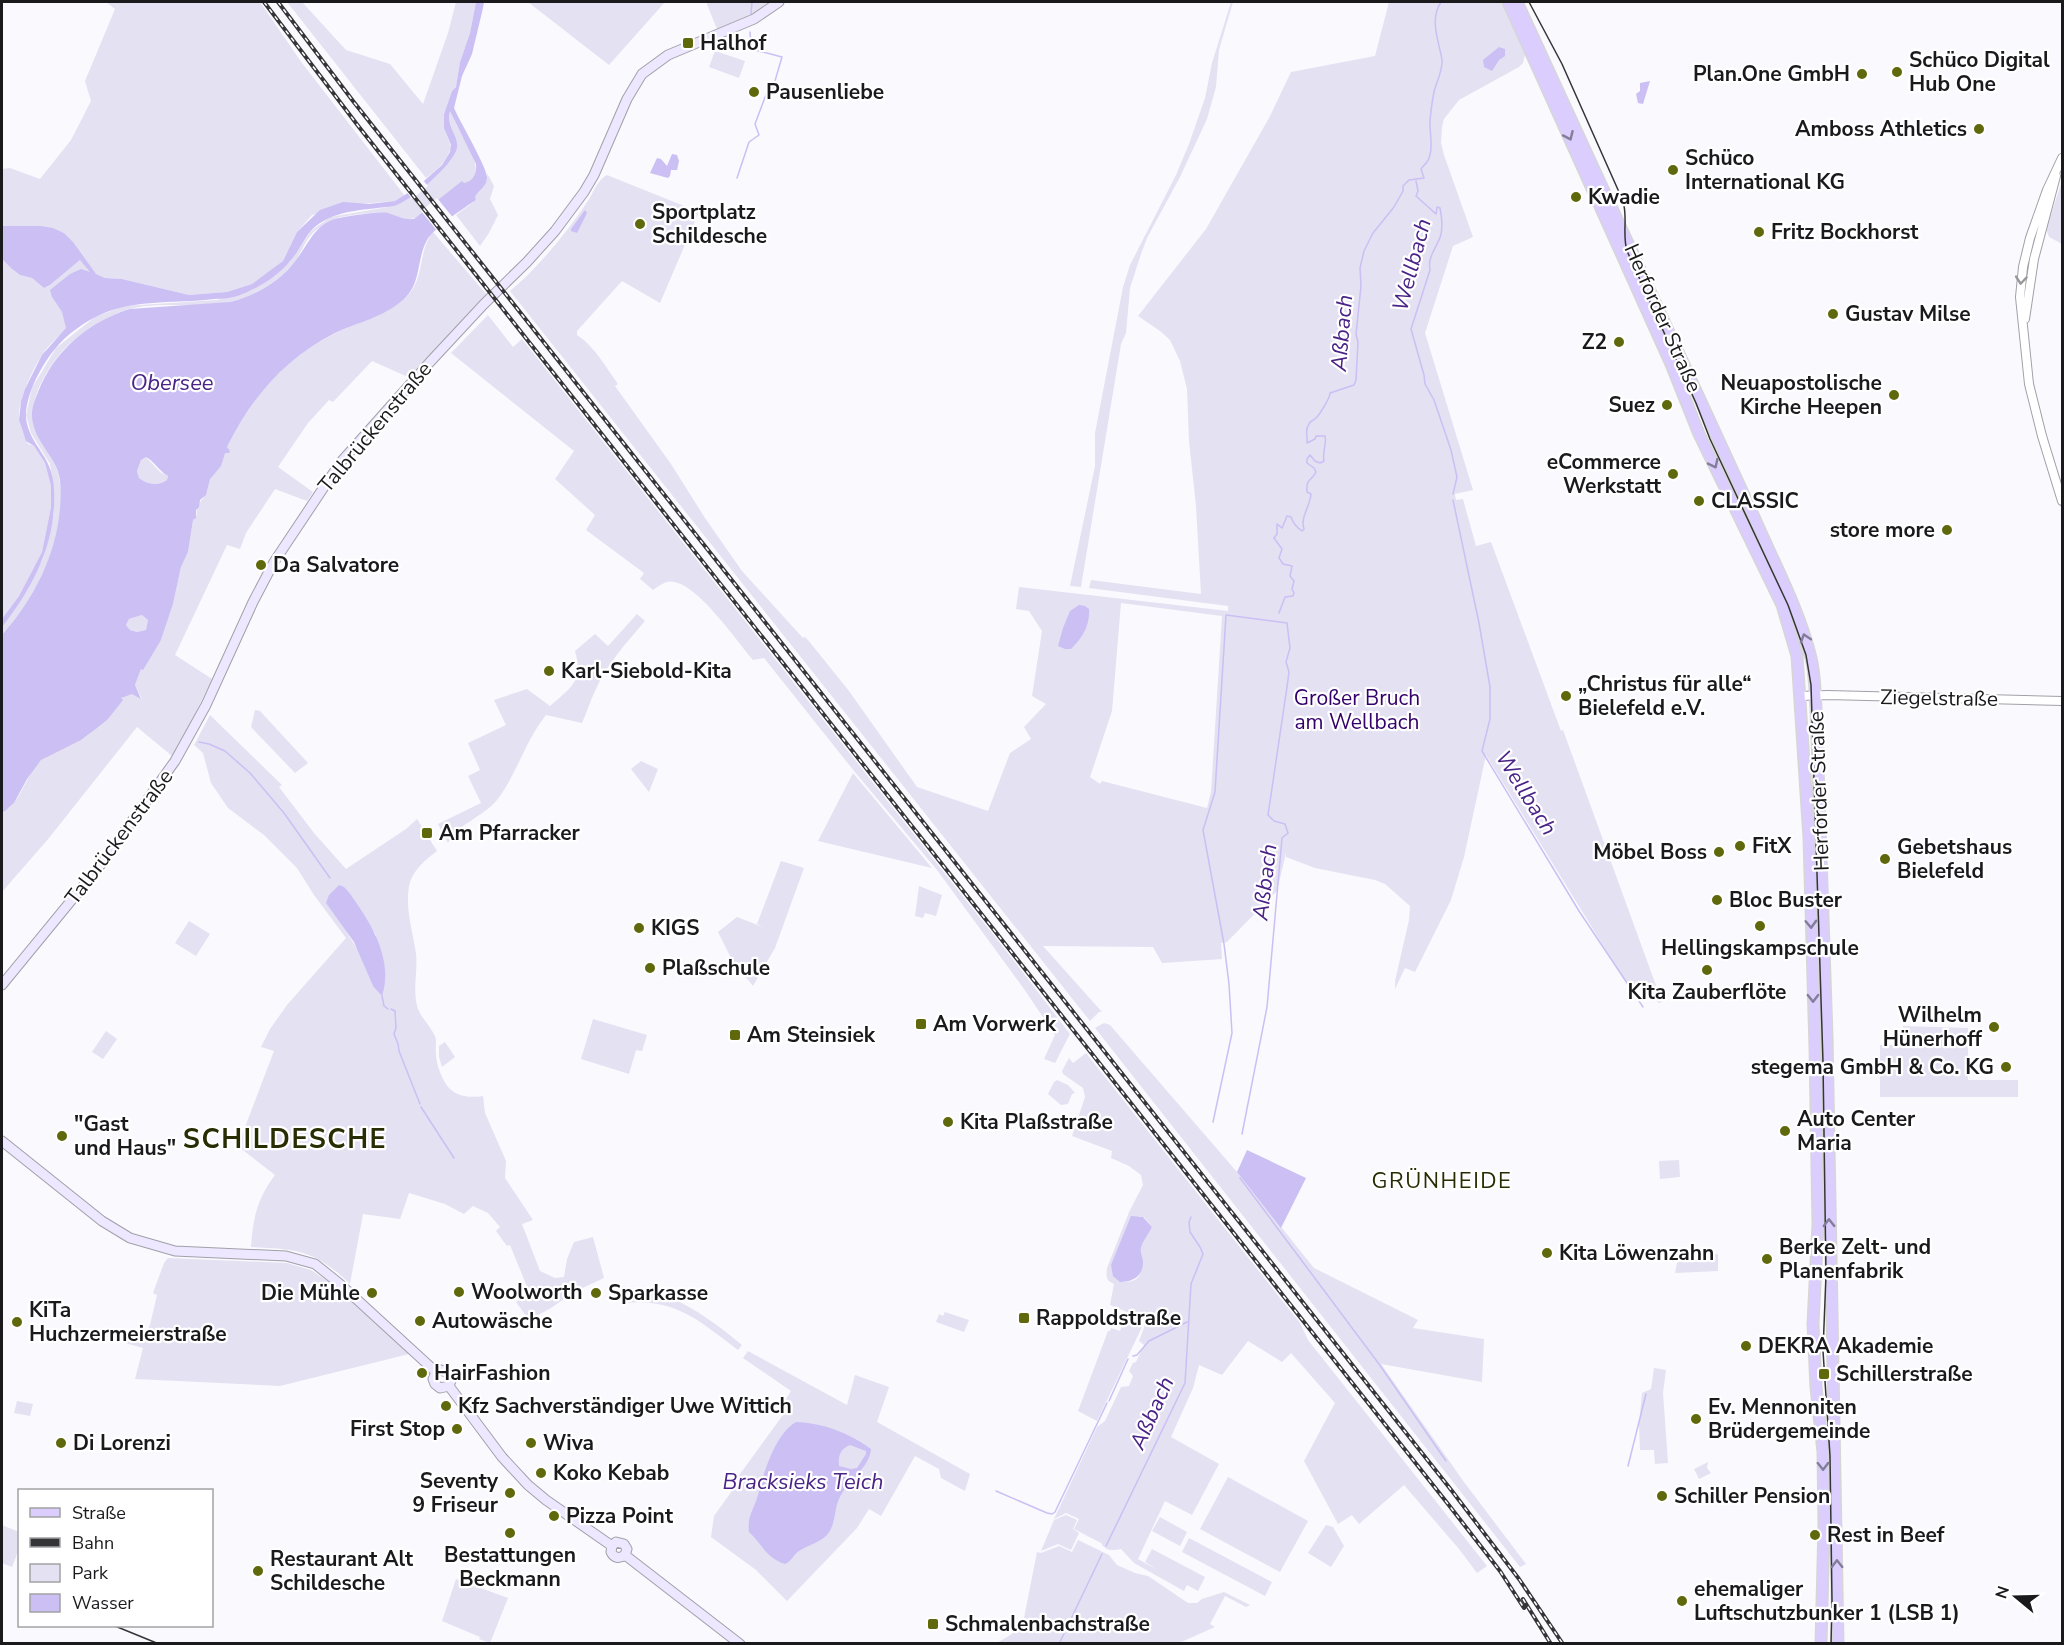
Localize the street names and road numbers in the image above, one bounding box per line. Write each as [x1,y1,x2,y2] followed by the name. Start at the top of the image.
[1618,239,1708,397] street label: Herforder Straße
[312,356,438,498] street label: Talbrückenstraße
[1880,683,1998,713] street label: Ziegelstraße
[1802,710,1836,872] street label: Herforder Straße
[59,763,179,911] street label: Talbrückenstraße

